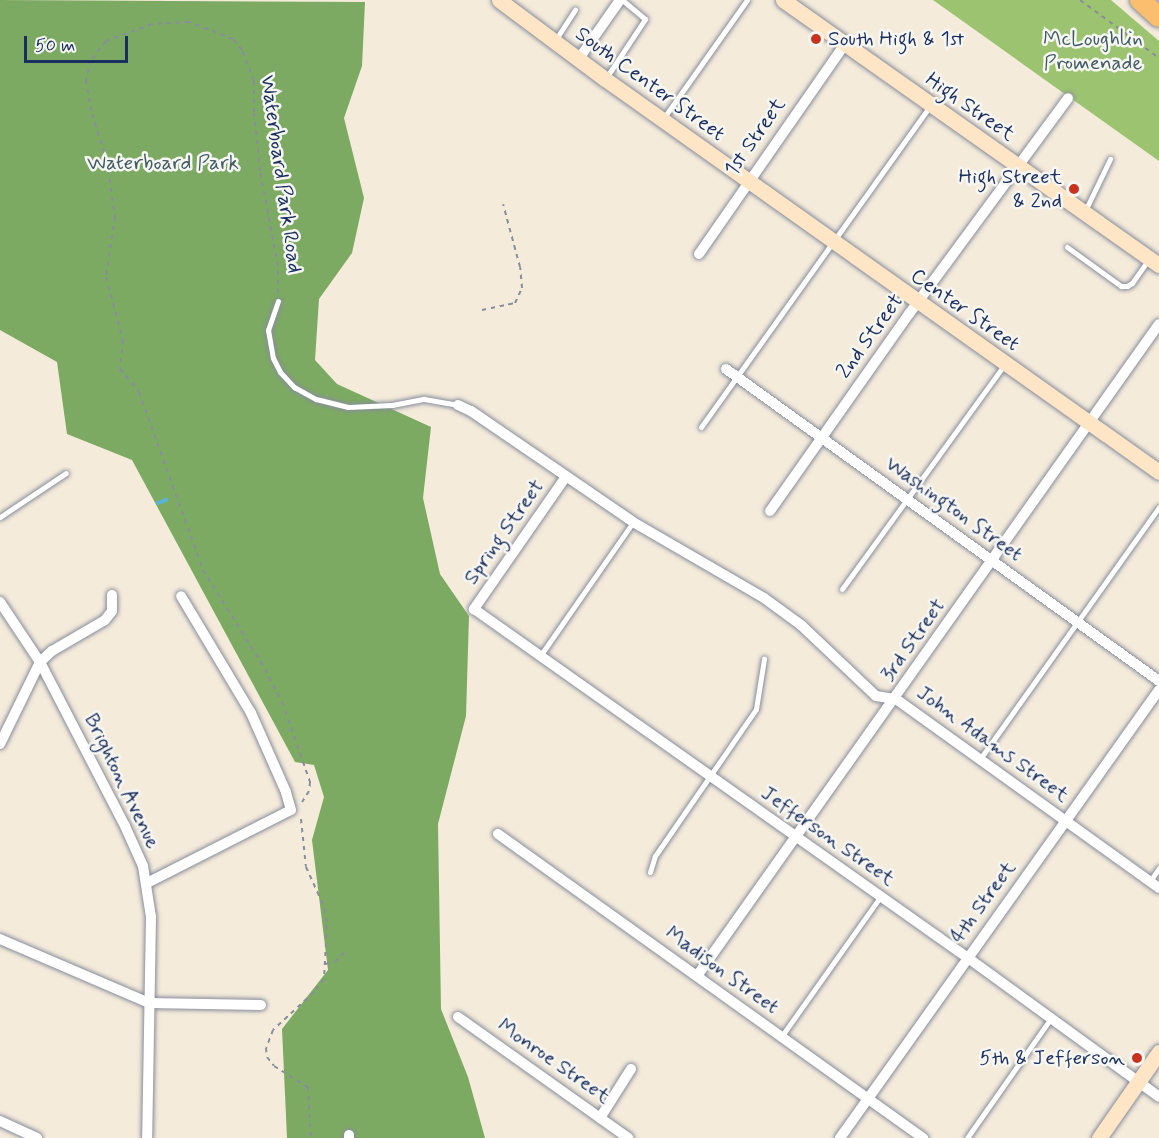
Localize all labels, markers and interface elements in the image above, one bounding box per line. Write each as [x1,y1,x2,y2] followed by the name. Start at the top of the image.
[569,20,731,148] street label: South Center Street
[27,24,130,62] scale bar
[828,26,964,52] place label: South High & 1st
[1043,26,1143,76] park label: McLoughlin Promenade
[809,32,823,46] marker: South High & 1st
[35,34,75,58] text: 50 m
[920,67,1020,147] street label: High Street
[255,73,307,275] street label: Waterboard Park Road
[719,93,791,181] street label: 1st Street
[87,150,239,176] park label: Waterboard Park
[958,164,1062,214] place label: High Street & 2nd
[1067,182,1081,196] marker: High Street & 2nd
[904,262,1026,358] street label: Center Street
[831,289,909,383] street label: 2nd Street
[879,450,1029,568] street label: Washington Street
[459,475,549,589] street label: Spring Street
[876,594,950,686] street label: 3rd Street
[913,681,1073,807] street label: John Adams Street
[78,708,166,854] street label: Brighton Avenue
[756,780,900,892] street label: Jefferson Street
[945,856,1021,948] street label: 4th Street
[659,919,785,1021] street label: Madison Street
[493,1013,615,1109] street label: Monroe Street
[979,1045,1125,1071] place label: 5th & Jefferson
[1130,1051,1144,1065] marker: 5th & Jefferson

